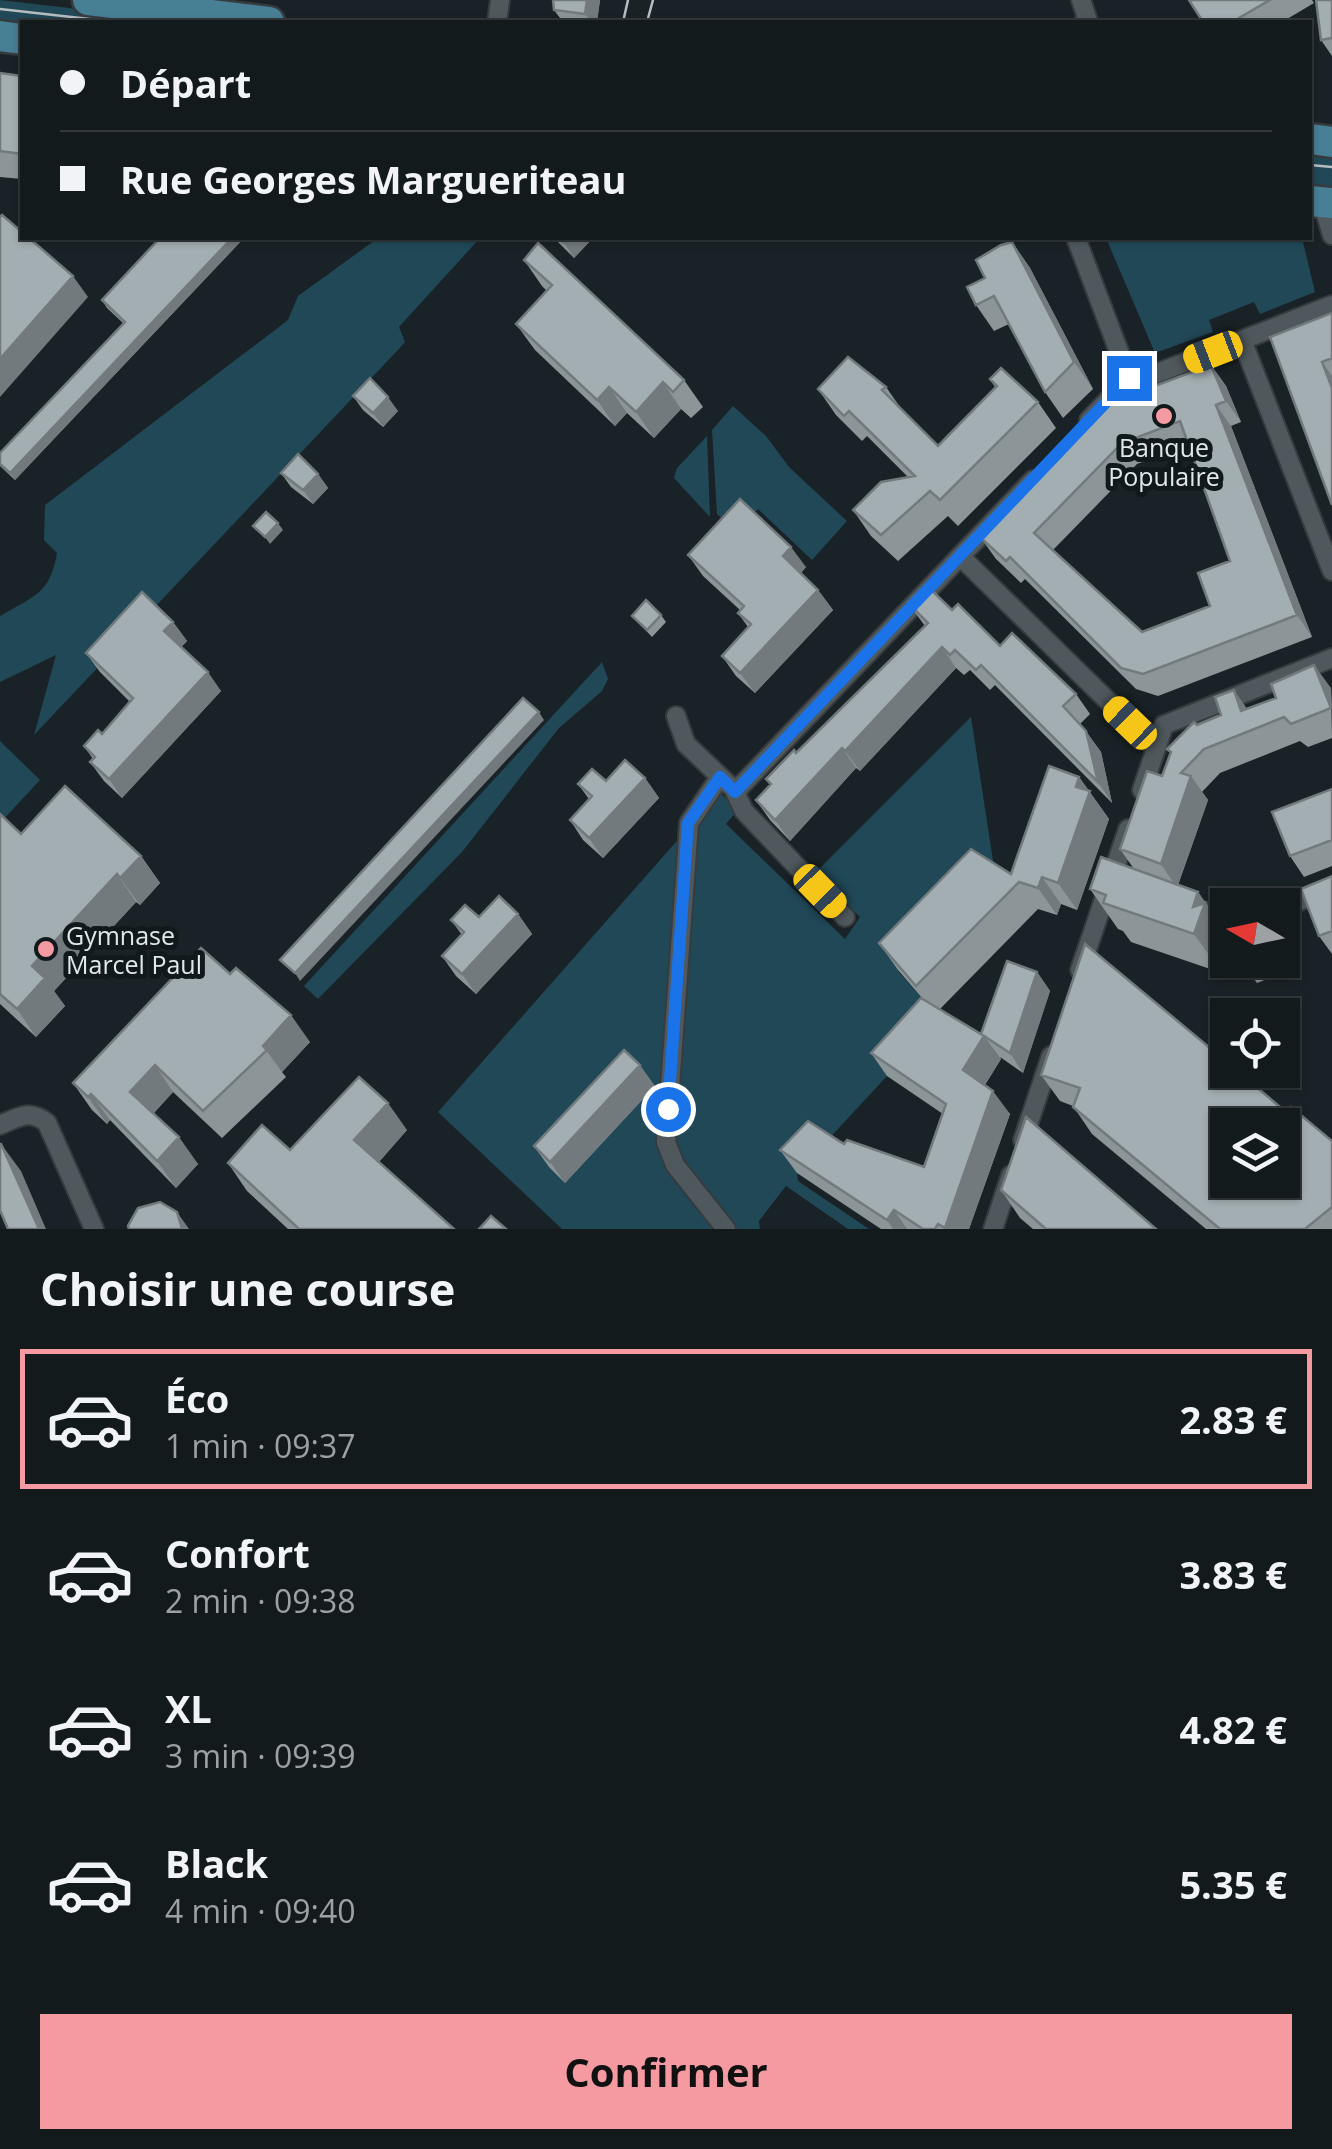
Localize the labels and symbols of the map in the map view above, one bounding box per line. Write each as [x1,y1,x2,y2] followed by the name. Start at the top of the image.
[1180,327,1246,377] car
[1107,356,1152,401] route end
[1153,405,1175,427] marker: Banque Populaire
[1108,430,1220,493] place label: Banque Populaire
[1098,691,1162,755] car
[788,859,852,923] car
[1210,888,1300,978] north arrow
[66,918,202,981] place label: Gymnase Marcel Paul
[35,938,57,960] marker: Gymnase Marcel Paul
[646,1087,691,1132] route start

